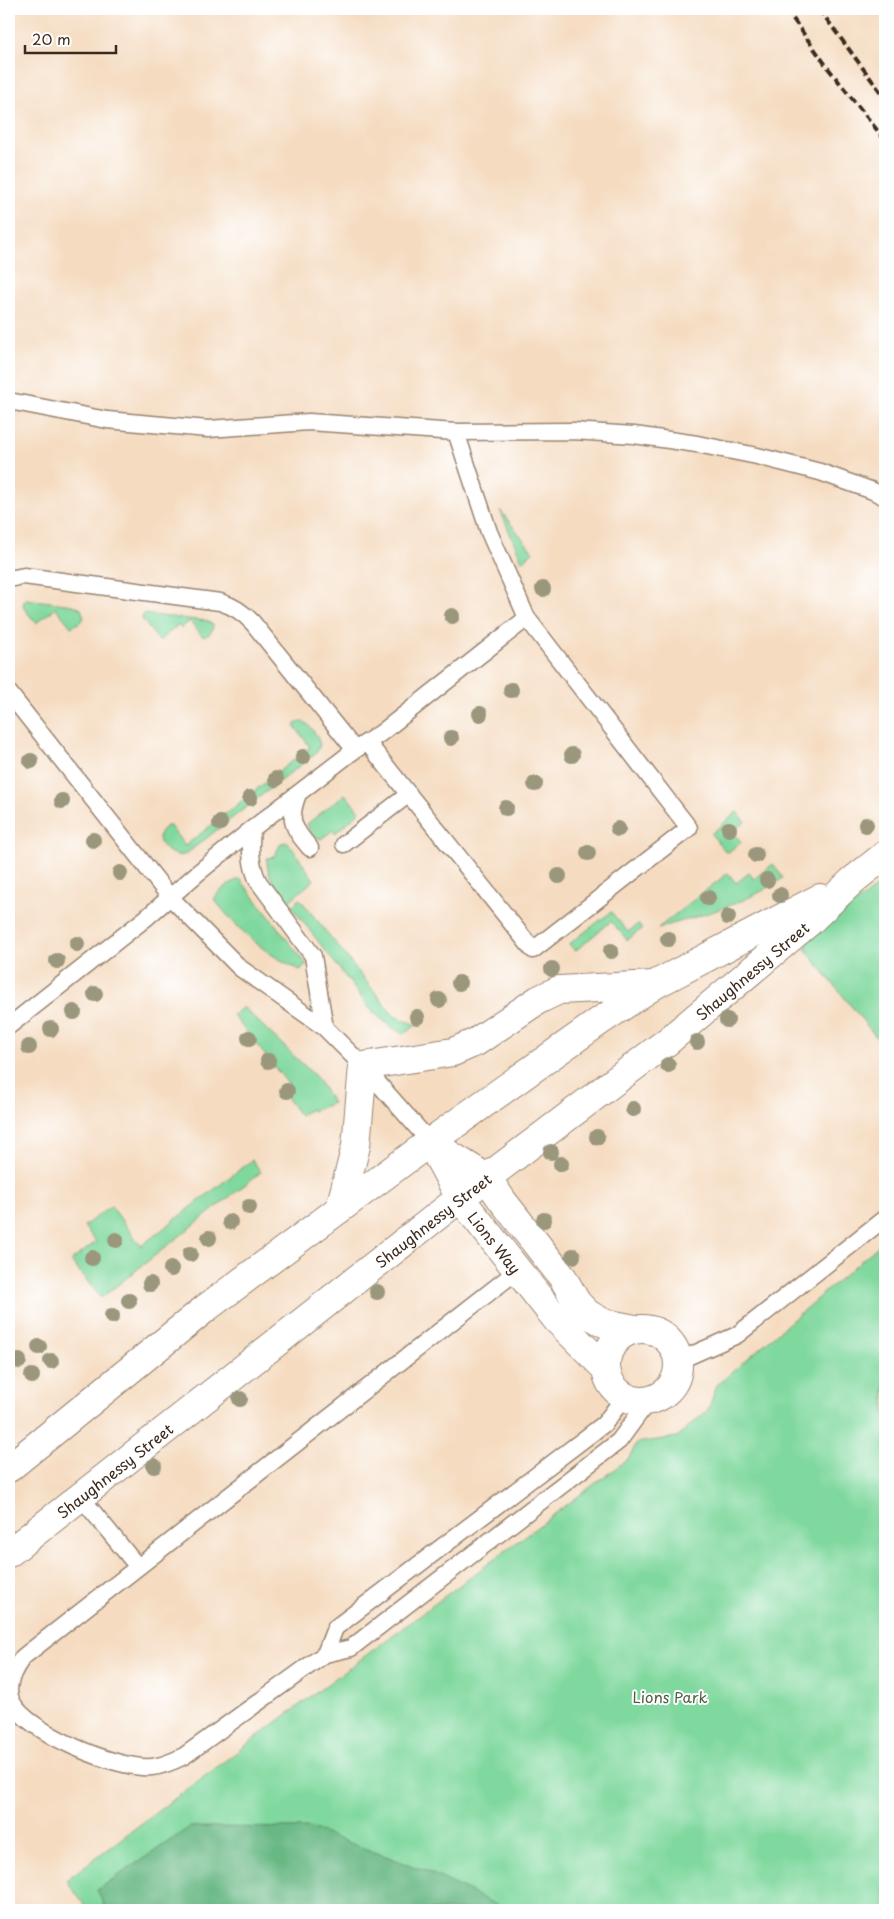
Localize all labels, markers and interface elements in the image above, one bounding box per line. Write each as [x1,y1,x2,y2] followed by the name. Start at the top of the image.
[25,22,116,54] scale bar
[32,27,71,50] text: 20 m
[690,916,814,1025] street label: Shaughnessy Street
[369,1167,496,1273] street label: Shaughnessy Street
[463,1206,527,1278] street label: Lions Way
[51,1417,177,1523] street label: Shaughnessy Street
[632,1685,708,1708] park label: Lions Park

